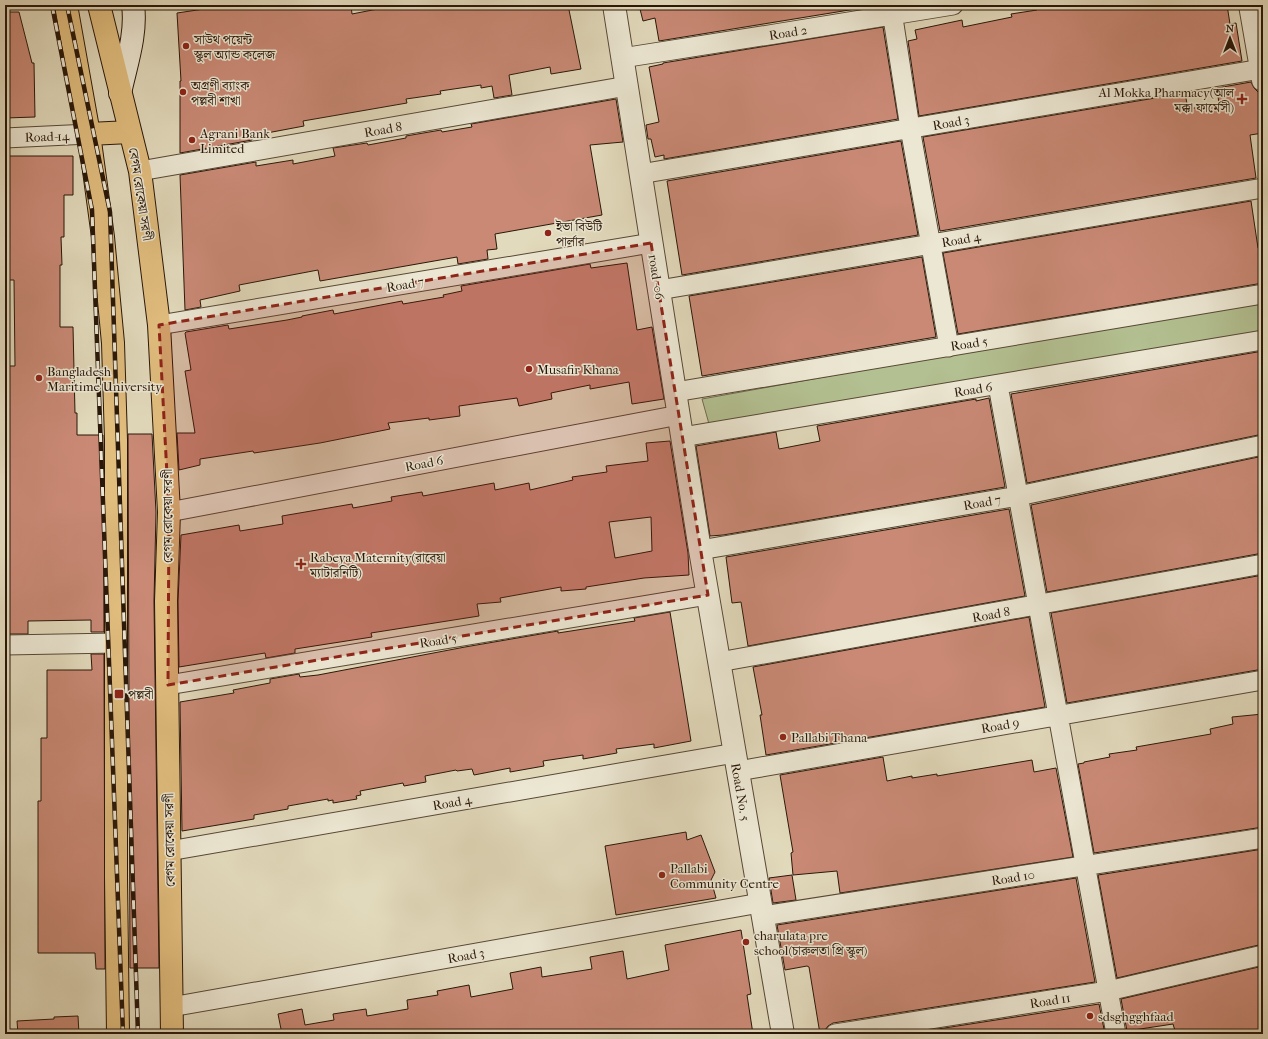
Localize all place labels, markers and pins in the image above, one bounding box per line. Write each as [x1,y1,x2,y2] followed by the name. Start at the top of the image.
[193,31,276,63] place label: সাউথ পয়েন্ট স্কুল অ্যান্ড কলেজ
[181,41,191,51] marker: সাউথ পয়েন্ট স্কুল অ্যান্ড কলেজ
[190,78,250,108] place label: অগ্রণী ব্যাংক পল্লবী শাখা
[1098,85,1235,115] place label: Al Mokka Pharmacy(আল মক্কা ফার্মেসী)
[178,87,188,97] marker: অগ্রণী ব্যাংক পল্লবী শাখা
[1237,94,1247,104] marker: Al Mokka Pharmacy(আল মক্কা ফার্মেসী)
[199,126,270,156] place label: Agrani Bank Limited
[187,135,197,145] marker: Agrani Bank Limited
[555,218,603,249] place label: ইভা বিউটি পার্লার
[543,228,553,238] marker: ইভা বিউটি পার্লার
[537,362,620,377] place label: Musafir Khana
[47,364,163,394] place label: Bangladesh Maritime University
[524,364,534,374] marker: Musafir Khana
[34,373,44,383] marker: Bangladesh Maritime University
[309,550,446,580] place label: Rabeya Maternity(রাবেয়া ম্যাটারনিটি)
[295,558,307,570] marker: Rabeya Maternity(রাবেয়া ম্যাটারনিটি)
[128,687,154,702] place label: পল্লবী
[113,688,125,700] marker: পল্লবী
[791,730,868,745] place label: Pallabi Thana
[778,732,788,742] marker: Pallabi Thana
[670,861,780,891] place label: Pallabi Community Centre
[657,870,667,880] marker: Pallabi Community Centre
[754,928,867,959] place label: charulata pre school(চারুলতা প্রি স্কুল)
[741,937,751,947] marker: charulata pre school(চারুলতা প্রি স্কুল)
[1098,1009,1174,1024] place label: sdsghgghfaad
[1085,1011,1095,1021] marker: sdsghgghfaad

